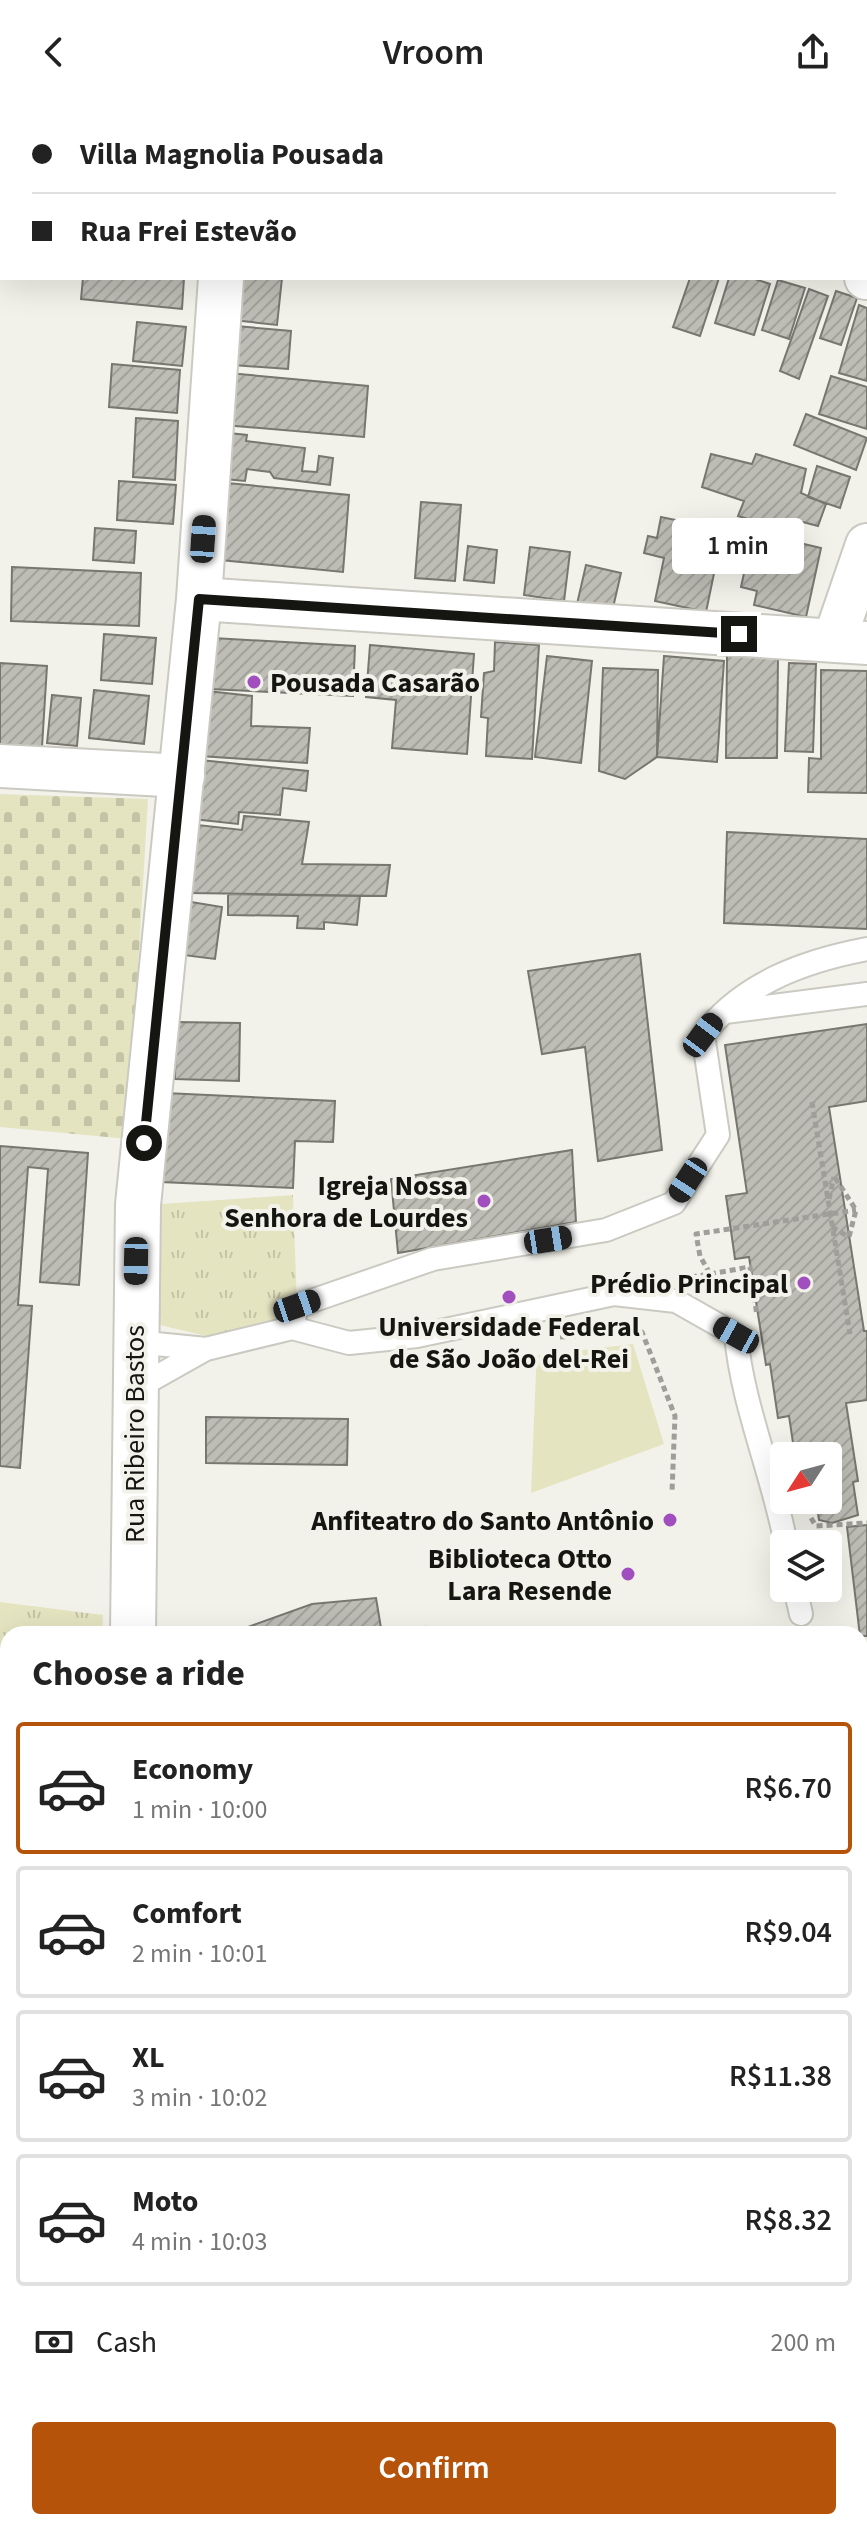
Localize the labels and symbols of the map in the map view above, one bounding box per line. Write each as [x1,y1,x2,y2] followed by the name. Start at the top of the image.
[189,514,217,564] car
[673,518,805,574] callout: 1 min
[721,616,757,652] route end
[270,663,480,703] place label: Pousada Casarão
[245,673,263,691] marker: Pousada Casarão
[679,1009,727,1061] car
[126,1125,162,1161] route start
[665,1153,711,1207] car
[224,1166,468,1238] place label: Igreja Nossa Senhora de Lourdes
[475,1192,493,1210] marker: Igreja Nossa Senhora de Lourdes
[522,1224,574,1256] car
[124,1237,148,1285] car
[590,1264,788,1304] place label: Prédio Principal
[795,1274,813,1292] marker: Prédio Principal
[270,1287,324,1325] car
[500,1288,518,1306] marker: Universidade Federal de São João del-Rei
[378,1307,640,1379] place label: Universidade Federal de São João del-Rei
[709,1313,763,1357] car
[115,1325,155,1543] street label: Rua Ribeiro Bastos
[770,1442,842,1514] north arrow
[310,1501,654,1541] place label: Anfiteatro do Santo Antônio
[661,1511,679,1529] marker: Anfiteatro do Santo Antônio
[428,1539,612,1611] place label: Biblioteca Otto Lara Resende
[619,1565,637,1583] marker: Biblioteca Otto Lara Resende

